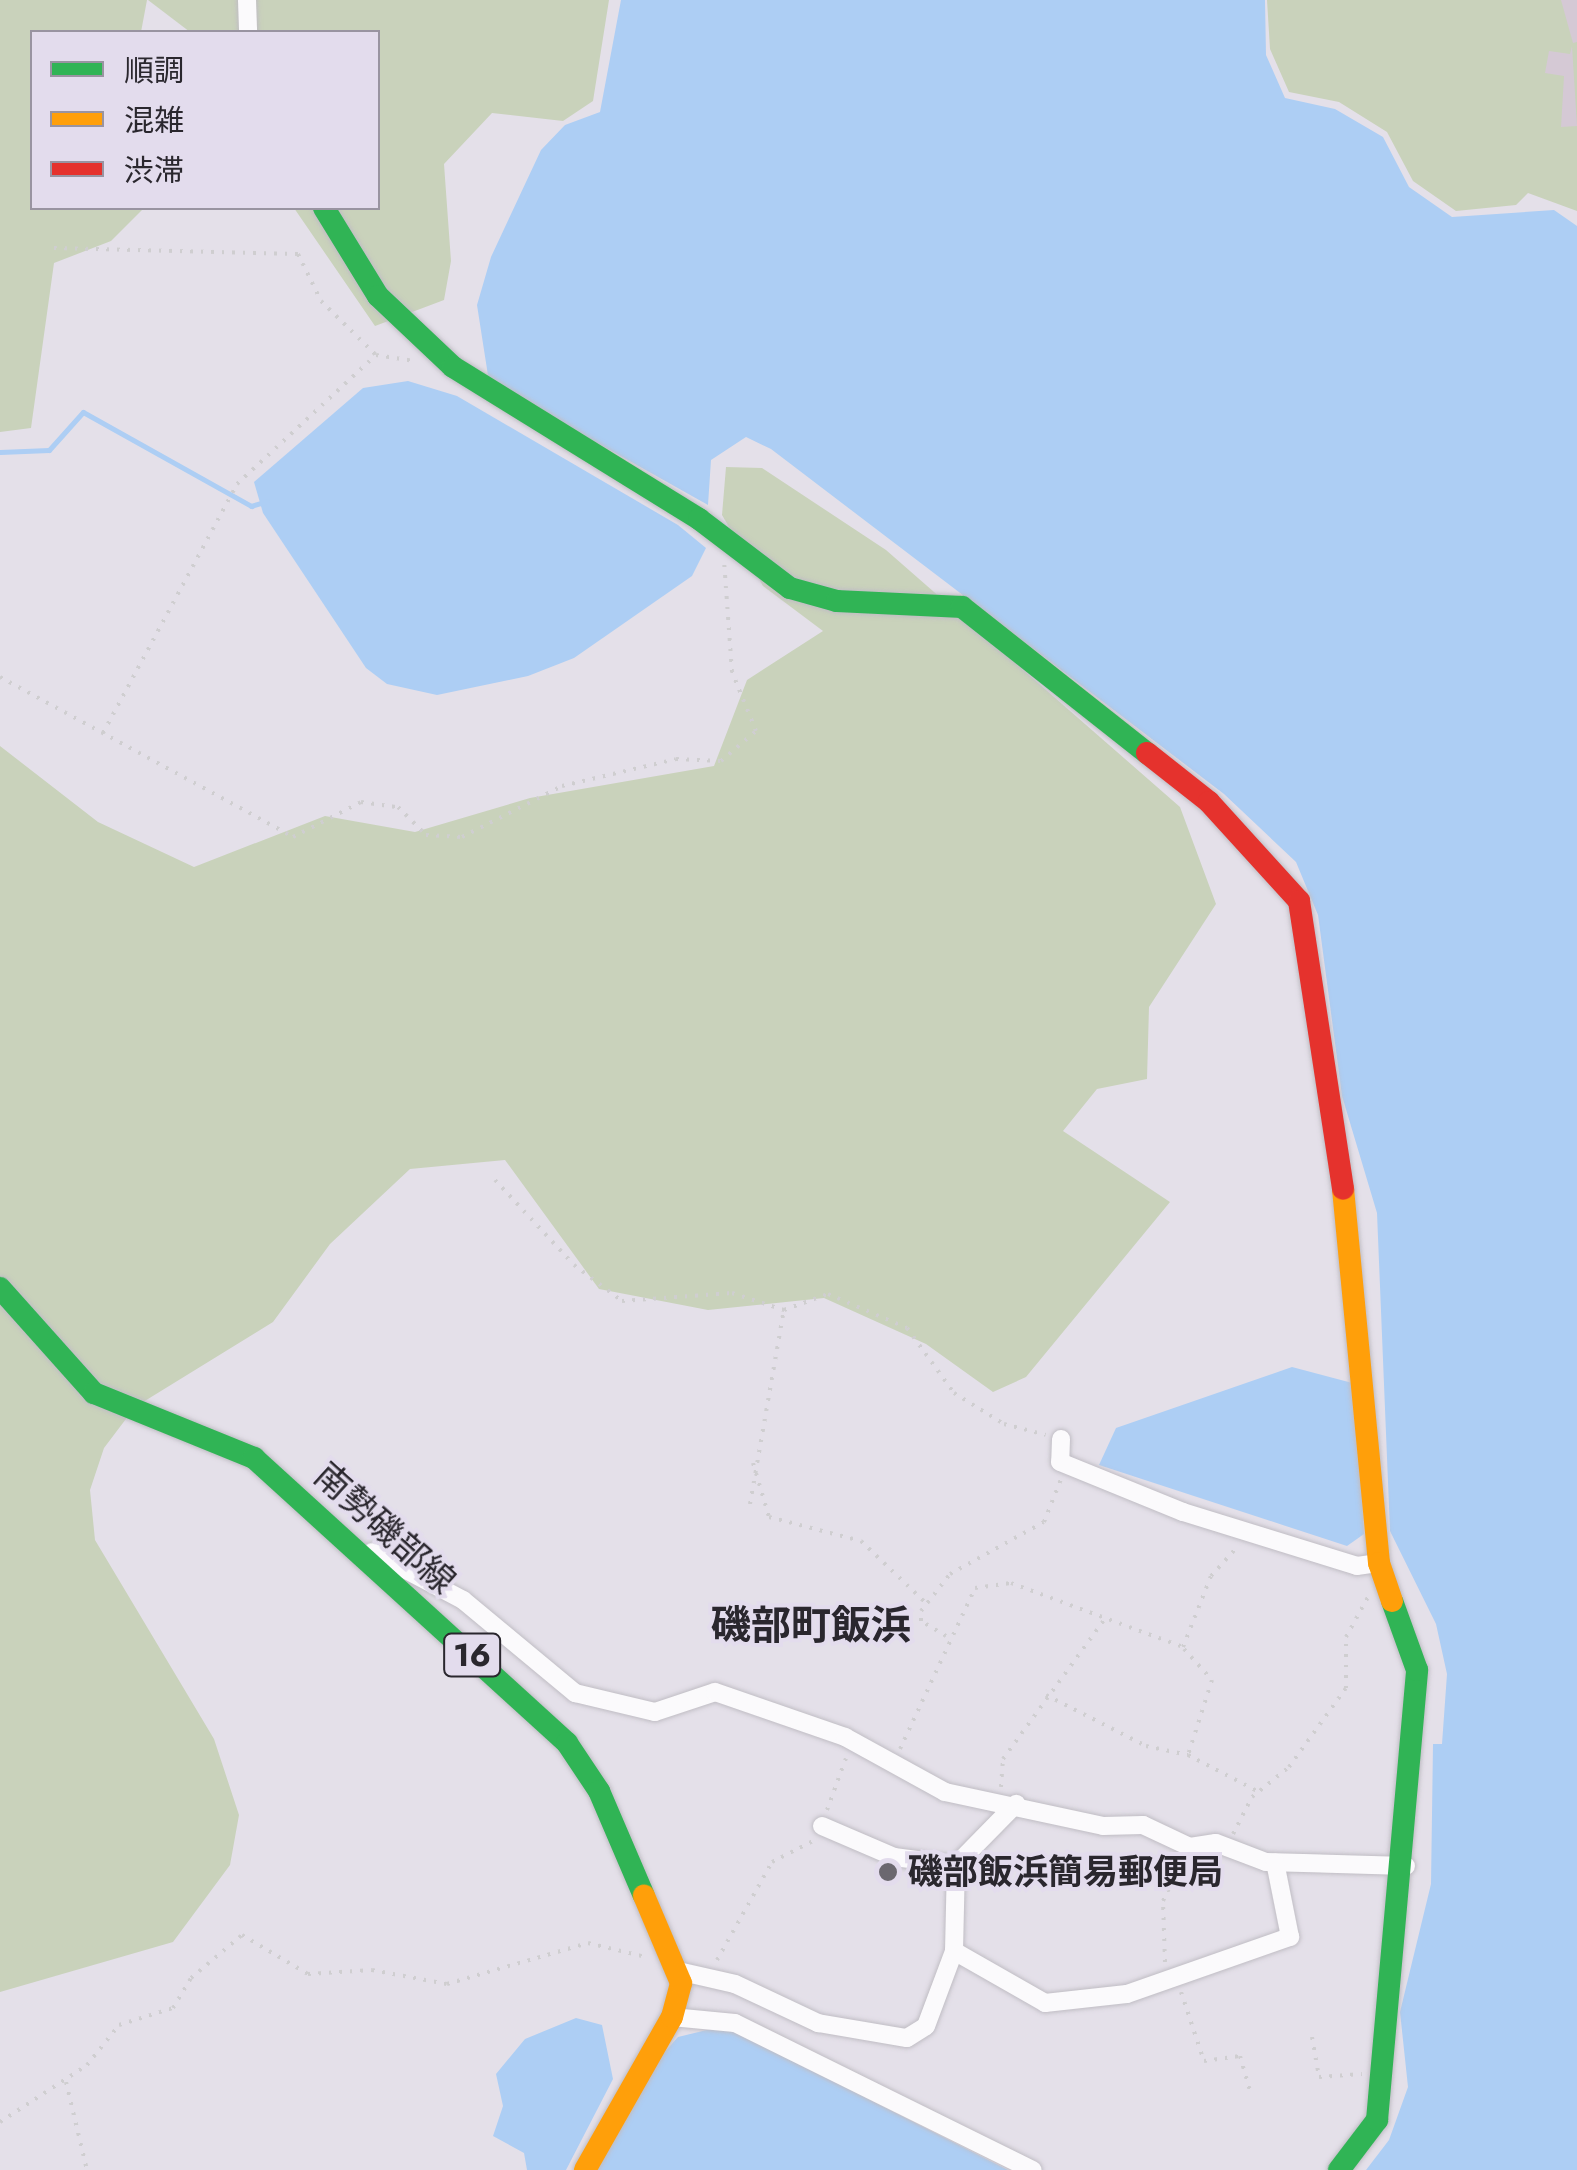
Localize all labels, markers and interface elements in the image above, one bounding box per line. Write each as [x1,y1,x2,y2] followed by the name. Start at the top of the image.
[30,30,380,210] legend
[124,49,184,92] text: 順調
[124,99,184,142] text: 混雑
[124,149,184,192] text: 渋滞
[306,1454,464,1602] street label: 南勢磯部線
[711,1601,911,1649] district label: 磯部町飯浜
[442,1628,502,1682] road number: 16
[908,1851,1223,1893] place label: 磯部飯浜簡易郵便局
[877,1861,899,1883] marker: 磯部飯浜簡易郵便局

